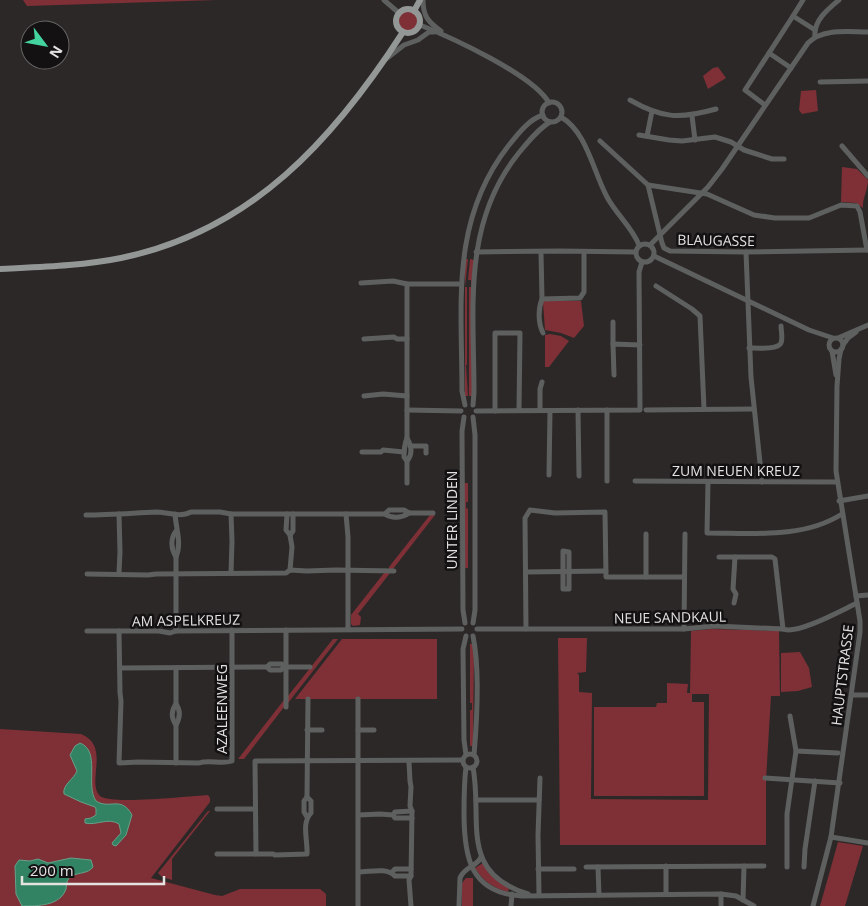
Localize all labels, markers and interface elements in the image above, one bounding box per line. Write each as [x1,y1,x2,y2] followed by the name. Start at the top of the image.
[20,20,70,70] north arrow
[45,42,68,62] text: N
[677,230,755,250] street label: BLAUGASSE
[672,461,800,480] street label: ZUM NEUEN KREUZ
[442,471,461,569] street label: UNTER LINDEN
[614,607,726,627] street label: NEUE SANDKAUL
[132,610,240,630] street label: AM ASPELKREUZ
[826,623,858,727] street label: HAUPTSTRASSE
[212,664,231,754] street label: AZALEENWEG
[22,854,165,886] scale bar
[30,860,74,880] text: 200 m

